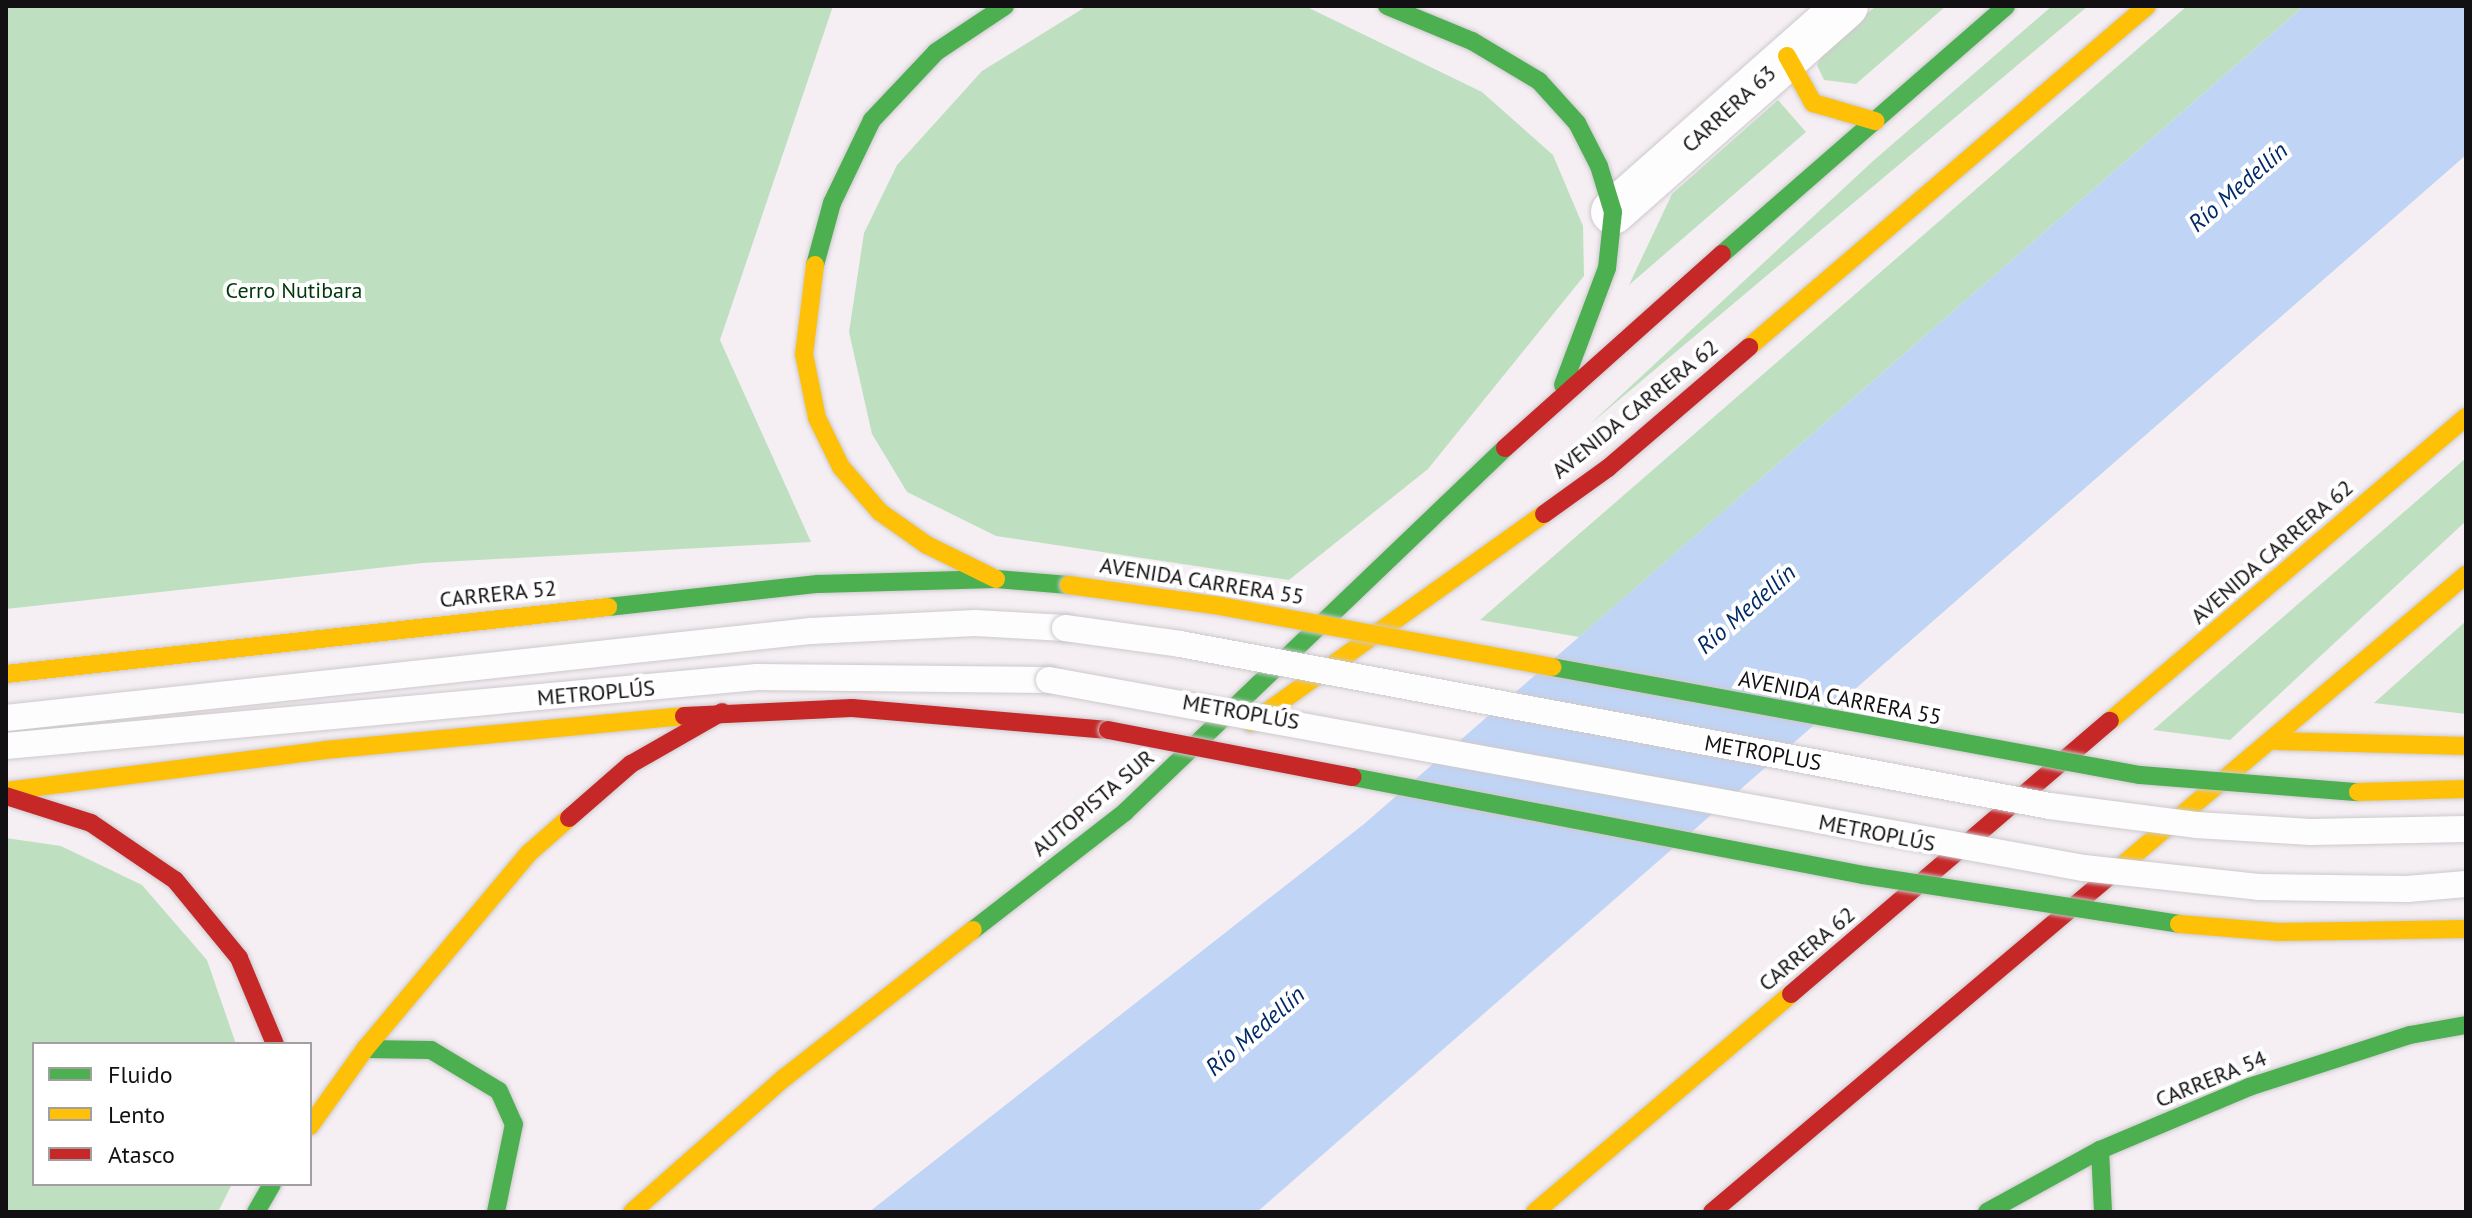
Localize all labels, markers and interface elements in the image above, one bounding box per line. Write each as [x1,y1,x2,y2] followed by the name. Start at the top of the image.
[1676,60,1782,158] street label: CARRERA 63
[2182,136,2294,238] water label: Río Medellín
[226,278,362,304] park label: Cerro Nutibara
[1546,333,1724,485] street label: AVENIDA CARRERA 62
[2185,474,2359,630] street label: AVENIDA CARRERA 62
[1097,552,1307,610] street label: AVENIDA CARRERA 55
[1690,558,1802,660] water label: Río Medellín
[438,575,558,613] street label: CARRERA 52
[1735,665,1945,731] street label: AVENIDA CARRERA 55
[536,675,656,711] street label: METROPLÚS
[1180,689,1302,735] street label: METROPLÚS
[1702,730,1824,776] street label: METROPLUS
[1026,744,1160,862] street label: AUTOPISTA SUR
[1816,809,1938,857] street label: METROPLÚS
[1753,901,1861,997] street label: CARRERA 62
[1199,980,1311,1082] water label: Río Medellín
[32,1042,312,1186] legend
[2151,1045,2271,1113] street label: CARRERA 54
[108,1059,173,1090] text: Fluido
[108,1099,165,1130] text: Lento
[108,1139,175,1170] text: Atasco

